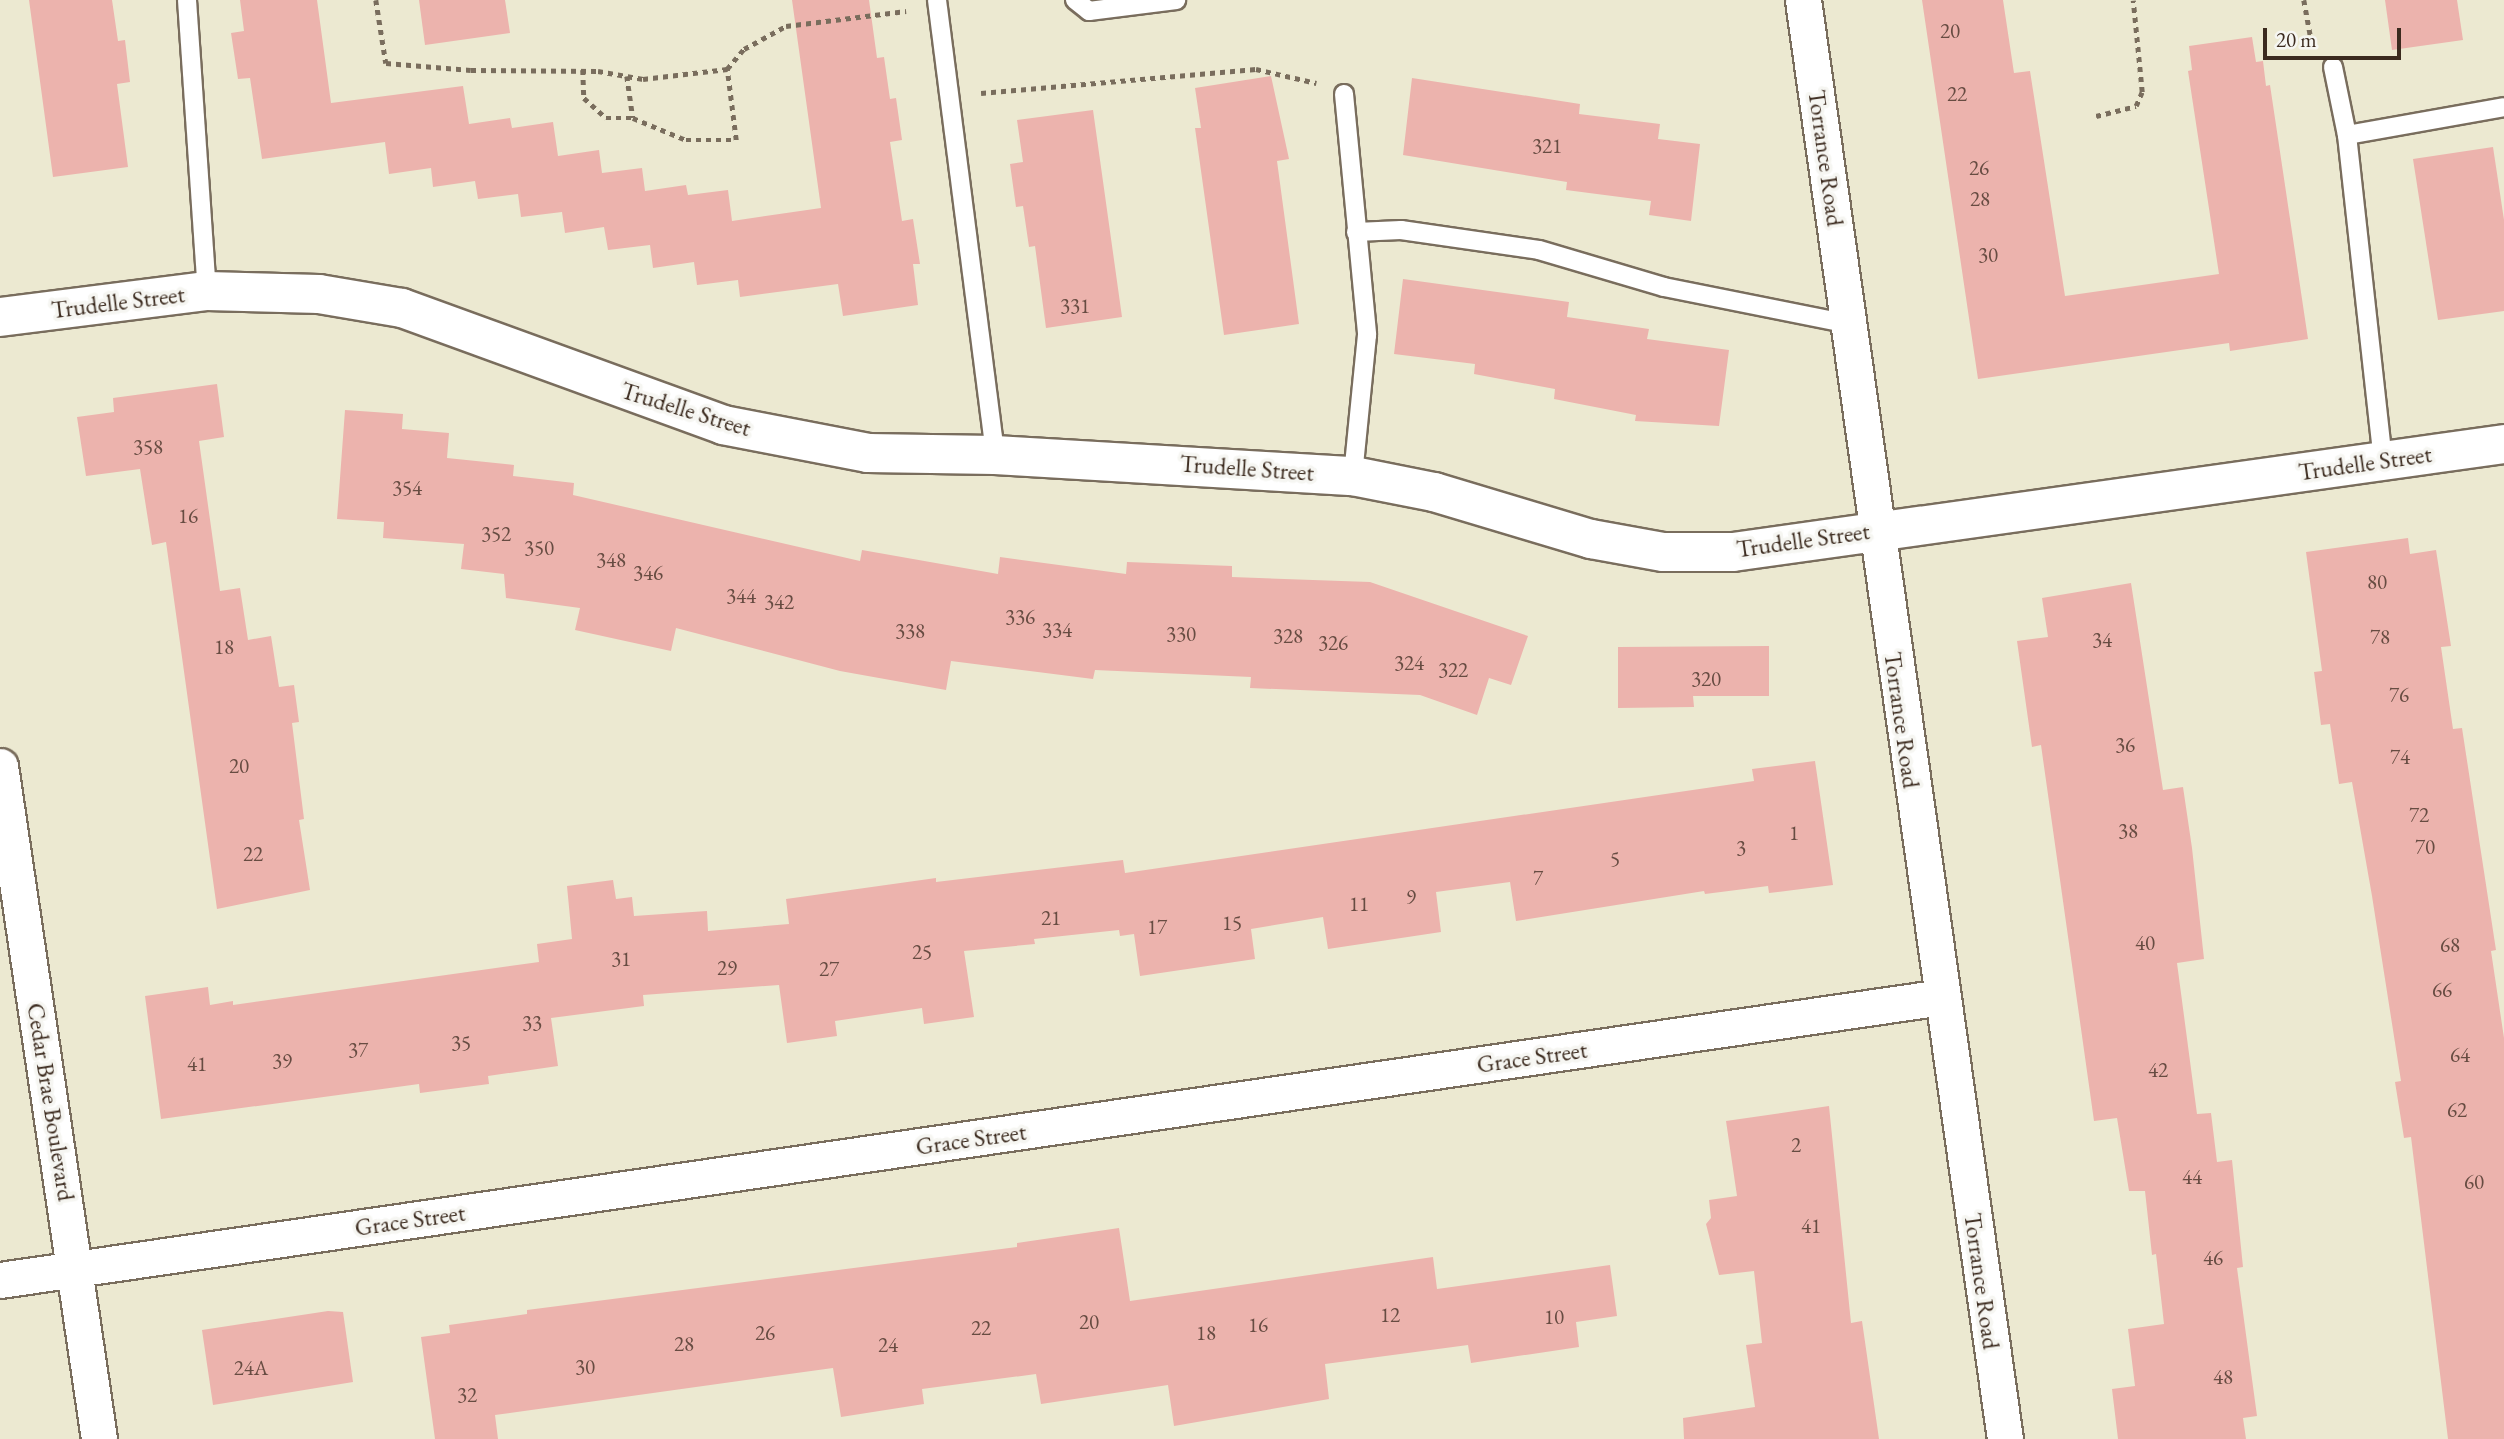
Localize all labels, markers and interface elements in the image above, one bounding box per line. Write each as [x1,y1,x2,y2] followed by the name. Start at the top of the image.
[2266,14,2404,58] scale bar
[1940,18,1960,44] house number: 20
[2276,26,2317,53] text: 20 m
[1947,81,1967,107] house number: 22
[1802,88,1850,228] street label: Torrance Road
[1532,133,1562,159] house number: 321
[1969,155,1989,181] house number: 26
[1970,186,1990,212] house number: 28
[1978,242,1998,268] house number: 30
[50,280,186,324] street label: Trudelle Street
[1060,293,1090,319] house number: 331
[618,376,754,442] street label: Trudelle Street
[133,434,163,460] house number: 358
[2297,439,2433,487] street label: Trudelle Street
[1179,449,1315,487] street label: Trudelle Street
[392,475,422,501] house number: 354
[178,503,198,529] house number: 16
[1735,516,1871,564] street label: Trudelle Street
[481,521,511,547] house number: 352
[524,535,554,561] house number: 350
[596,547,626,573] house number: 348
[633,560,663,586] house number: 346
[2367,569,2387,595] house number: 80
[726,583,756,609] house number: 344
[764,589,794,615] house number: 342
[1005,604,1035,630] house number: 336
[1042,617,1072,643] house number: 334
[895,618,925,644] house number: 338
[1166,621,1196,647] house number: 330
[1273,623,1303,649] house number: 328
[2370,624,2390,650] house number: 78
[2092,627,2112,653] house number: 34
[1318,630,1348,656] house number: 326
[214,634,234,660] house number: 18
[1394,650,1424,676] house number: 324
[1878,650,1926,790] street label: Torrance Road
[1438,657,1468,683] house number: 322
[1691,666,1721,692] house number: 320
[2389,682,2409,708] house number: 76
[2115,732,2135,758] house number: 36
[2390,744,2410,770] house number: 74
[229,753,249,779] house number: 20
[2409,802,2429,828] house number: 72
[2118,818,2138,844] house number: 38
[1789,820,1799,846] house number: 1
[2415,834,2435,860] house number: 70
[1736,835,1746,861] house number: 3
[243,841,263,867] house number: 22
[1610,846,1620,872] house number: 5
[1533,865,1543,891] house number: 7
[1406,884,1416,910] house number: 9
[1349,891,1369,917] house number: 11
[1041,905,1061,931] house number: 21
[1222,910,1242,936] house number: 15
[1147,914,1167,940] house number: 17
[2135,930,2155,956] house number: 40
[2440,932,2460,958] house number: 68
[912,939,932,965] house number: 25
[611,946,631,972] house number: 31
[717,955,737,981] house number: 29
[819,956,839,982] house number: 27
[2432,977,2452,1003] house number: 66
[21,1001,81,1203] street label: Cedar Brae Boulevard
[522,1010,542,1036] house number: 33
[451,1030,471,1056] house number: 35
[1475,1035,1589,1079] street label: Grace Street
[348,1037,368,1063] house number: 37
[2450,1042,2470,1068] house number: 64
[272,1048,292,1074] house number: 39
[187,1051,207,1077] house number: 41
[2148,1057,2168,1083] house number: 42
[2447,1097,2467,1123] house number: 62
[914,1117,1028,1161] street label: Grace Street
[1791,1132,1801,1158] house number: 2
[2182,1164,2202,1190] house number: 44
[2464,1169,2484,1195] house number: 60
[353,1198,467,1242] street label: Grace Street
[1958,1211,2006,1351] street label: Torrance Road
[1801,1213,1821,1239] house number: 41
[2203,1245,2223,1271] house number: 46
[1380,1302,1400,1328] house number: 12
[1544,1304,1564,1330] house number: 10
[1079,1309,1099,1335] house number: 20
[1248,1312,1268,1338] house number: 16
[971,1315,991,1341] house number: 22
[755,1320,775,1346] house number: 26
[1196,1320,1216,1346] house number: 18
[674,1331,694,1357] house number: 28
[878,1332,898,1358] house number: 24
[575,1354,595,1380] house number: 30
[234,1355,268,1381] house number: 24A
[2213,1364,2233,1390] house number: 48
[457,1382,477,1408] house number: 32

